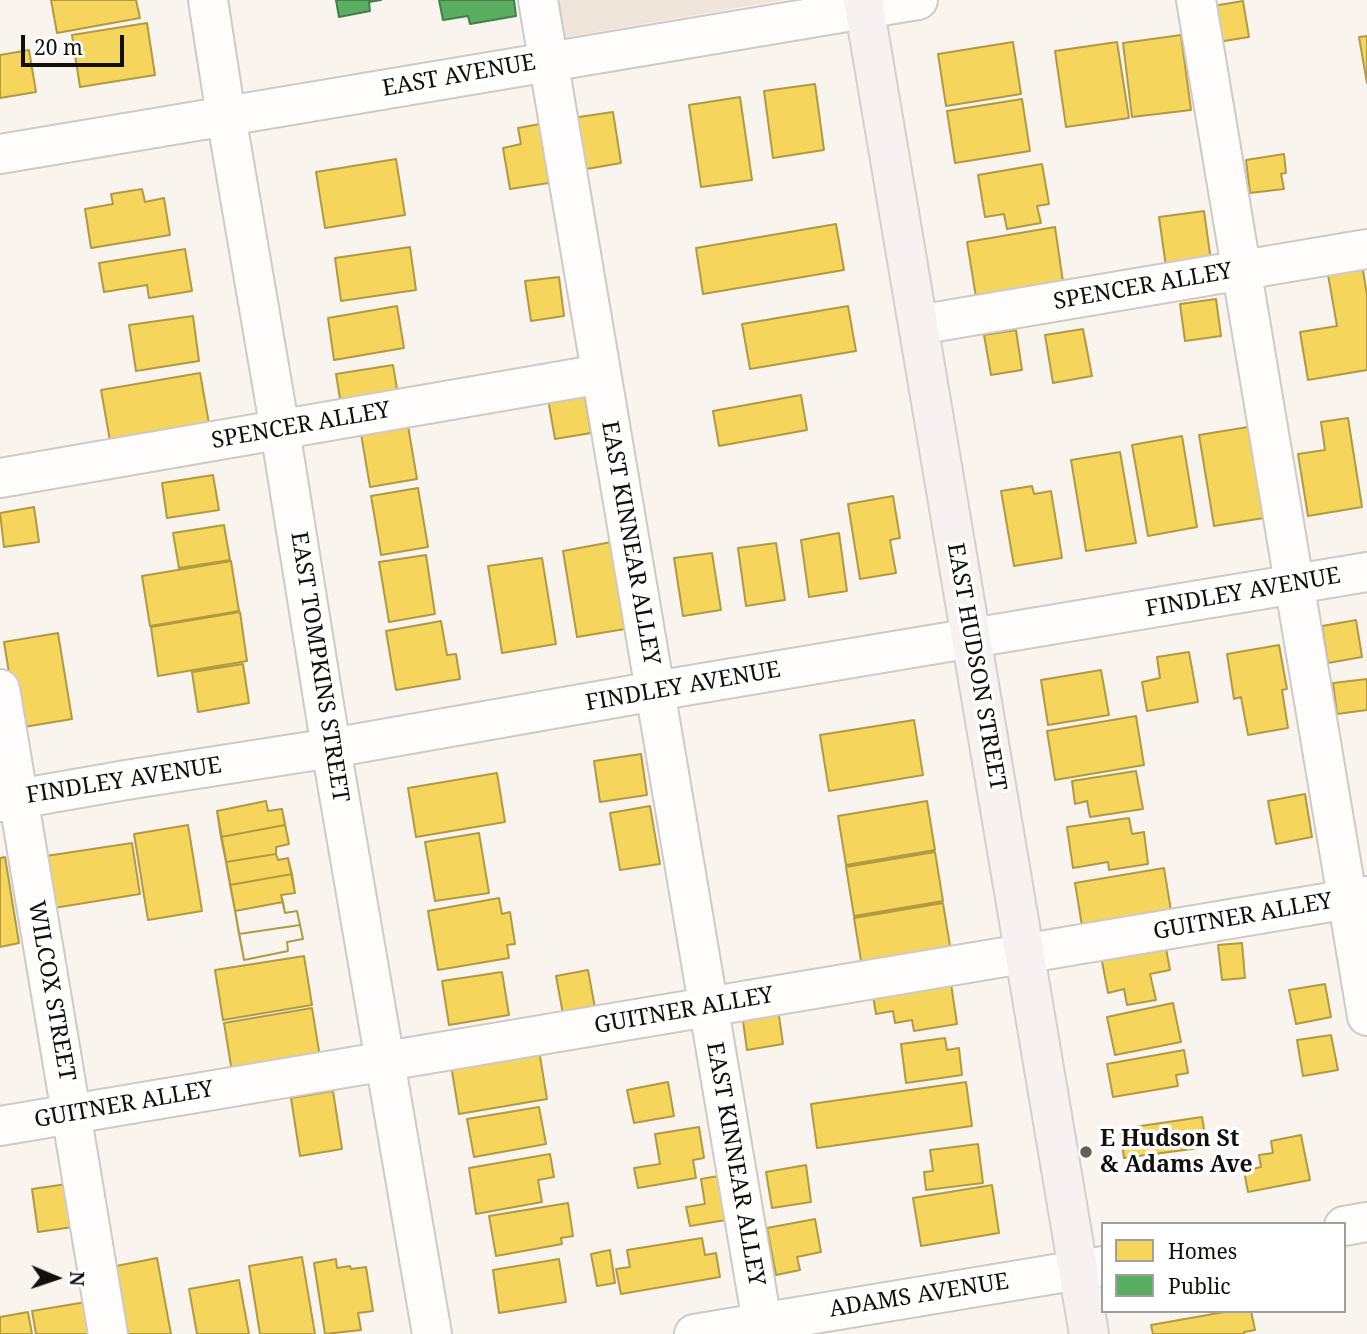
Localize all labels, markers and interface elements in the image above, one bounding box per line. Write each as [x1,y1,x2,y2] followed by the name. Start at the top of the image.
[24,21,128,65] scale bar
[34,33,83,61] text: 20 m
[380,49,538,103] street label: EAST AVENUE
[1052,258,1234,316] street label: SPENCER ALLEY
[210,397,392,455] street label: SPENCER ALLEY
[595,419,665,667] street label: EAST KINNEAR ALLEY
[284,530,354,804] street label: EAST TOMPKINS STREET
[941,541,1011,793] street label: EAST HUDSON STREET
[1143,562,1343,624] street label: FINDLEY AVENUE
[583,656,783,718] street label: FINDLEY AVENUE
[24,752,224,810] street label: FINDLEY AVENUE
[1151,888,1335,946] street label: GUITNER ALLEY
[22,899,80,1083] street label: WILCOX STREET
[592,982,776,1040] street label: GUITNER ALLEY
[700,1040,770,1288] street label: EAST KINNEAR ALLEY
[32,1076,216,1134] street label: GUITNER ALLEY
[1100,1125,1253,1179] place label: E Hudson St & Adams Ave
[1078,1144,1094,1160] marker: E Hudson St & Adams Ave
[1101,1222,1346,1313] legend
[1168,1237,1237,1265] text: Homes
[21,1243,91,1313] north arrow
[827,1268,1011,1324] street label: ADAMS AVENUE
[64,1271,90,1287] text: N
[1168,1272,1230,1300] text: Public

